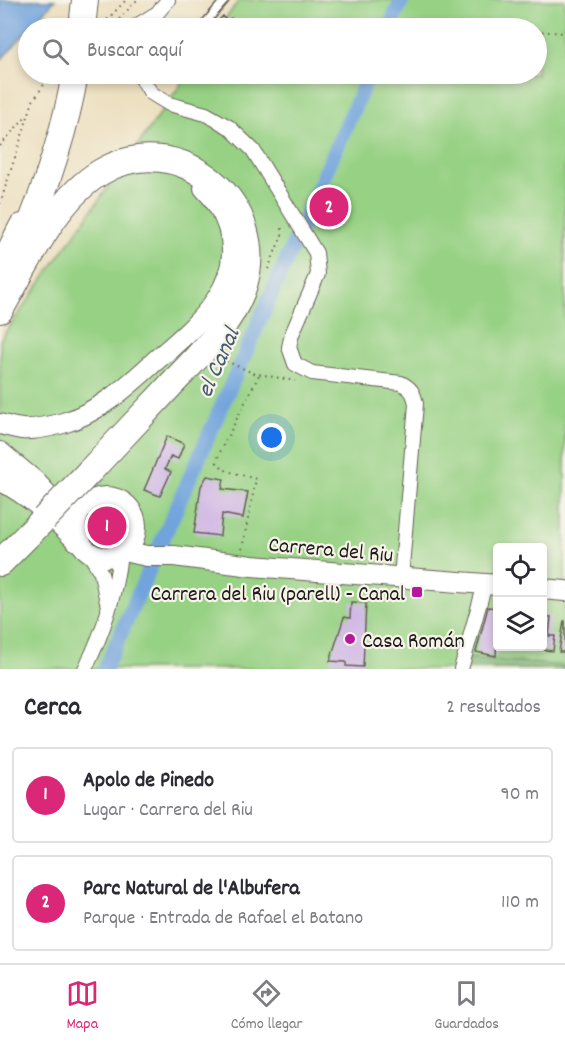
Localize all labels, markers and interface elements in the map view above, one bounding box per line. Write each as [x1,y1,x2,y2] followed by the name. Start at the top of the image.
[18,18,547,84] search box
[39,35,72,68] icon: search
[87,36,182,67] text: Buscar aquí
[310,184,348,230] pin: 2
[189,321,251,403] water label: el Canal
[257,423,286,452] your location
[88,504,126,548] pin: 1
[267,531,394,572] street label: Carrera del Riu
[493,543,547,651] map controls
[493,543,547,597] button: locate
[150,580,405,611] place label: Carrera del Riu (parell) - Canal
[410,585,424,599] marker: Carrera del Riu (parell) - Canal
[493,597,547,651] button: layers
[362,627,465,658] place label: Casa Román
[343,632,357,646] marker: Casa Román
[24,690,81,727] text: Cerca
[446,694,541,722] text: 2 resultados
[83,766,214,797] text: Apolo de Pinedo
[43,781,48,809] text: 1
[501,781,539,809] text: 90 m
[83,797,253,825] text: Lugar · Carrera del Riu
[83,874,300,905] text: Parc Natural de l'Albufera
[41,889,50,917] text: 2
[501,889,539,917] text: 110 m
[83,905,363,933] text: Parque · Entrada de Rafael el Batano
[66,977,99,1036] tab: Mapa
[231,977,303,1036] tab: Cómo llegar
[434,977,499,1036] tab: Guardados

